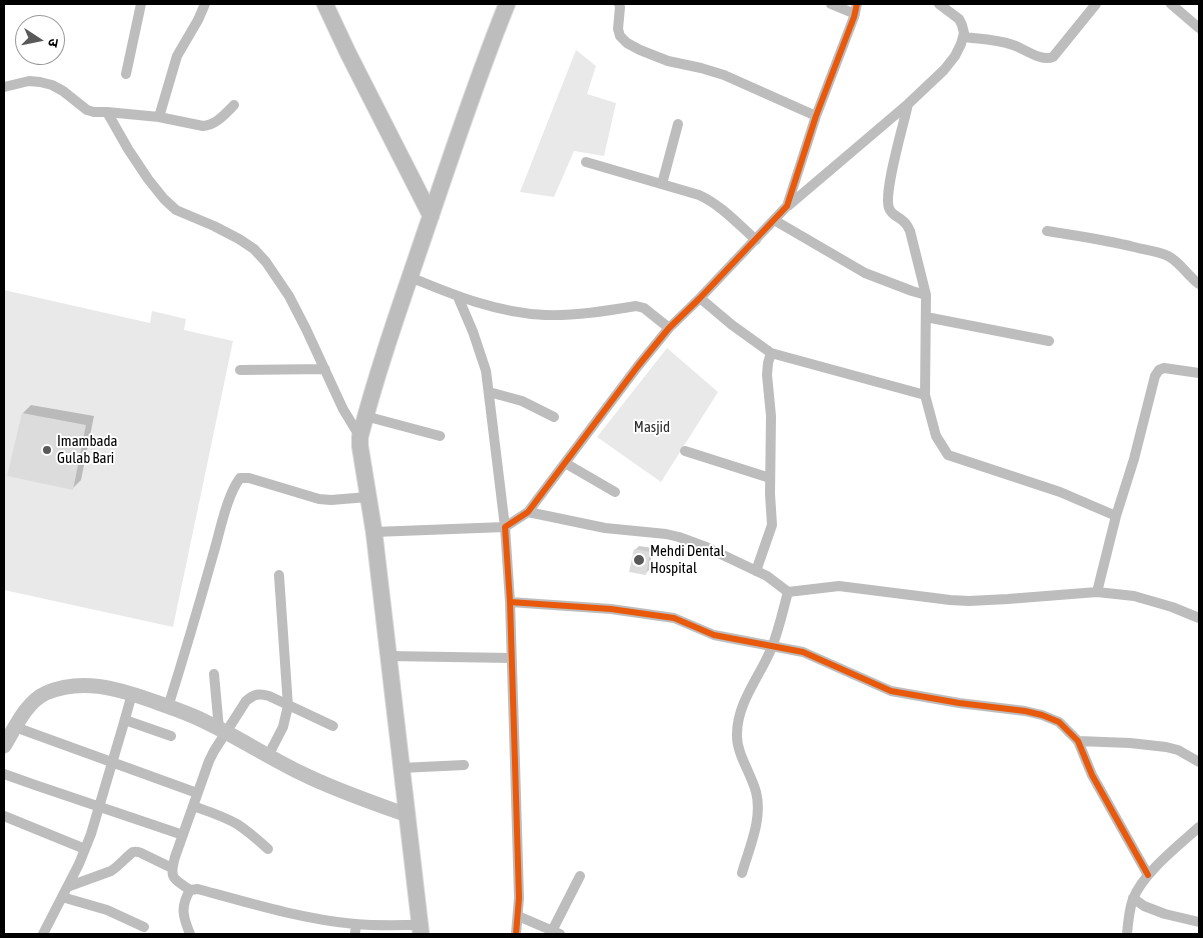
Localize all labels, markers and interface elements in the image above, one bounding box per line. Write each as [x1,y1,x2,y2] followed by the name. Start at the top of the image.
[15,15,65,65] north arrow
[45,37,62,48] text: उ
[634,418,670,436] park label: Masjid
[57,432,118,467] place label: Imambada Gulab Bari
[41,444,53,456] marker: Imambada Gulab Bari
[650,542,725,577] place label: Mehdi Dental Hospital
[632,553,646,567] marker: Mehdi Dental Hospital

